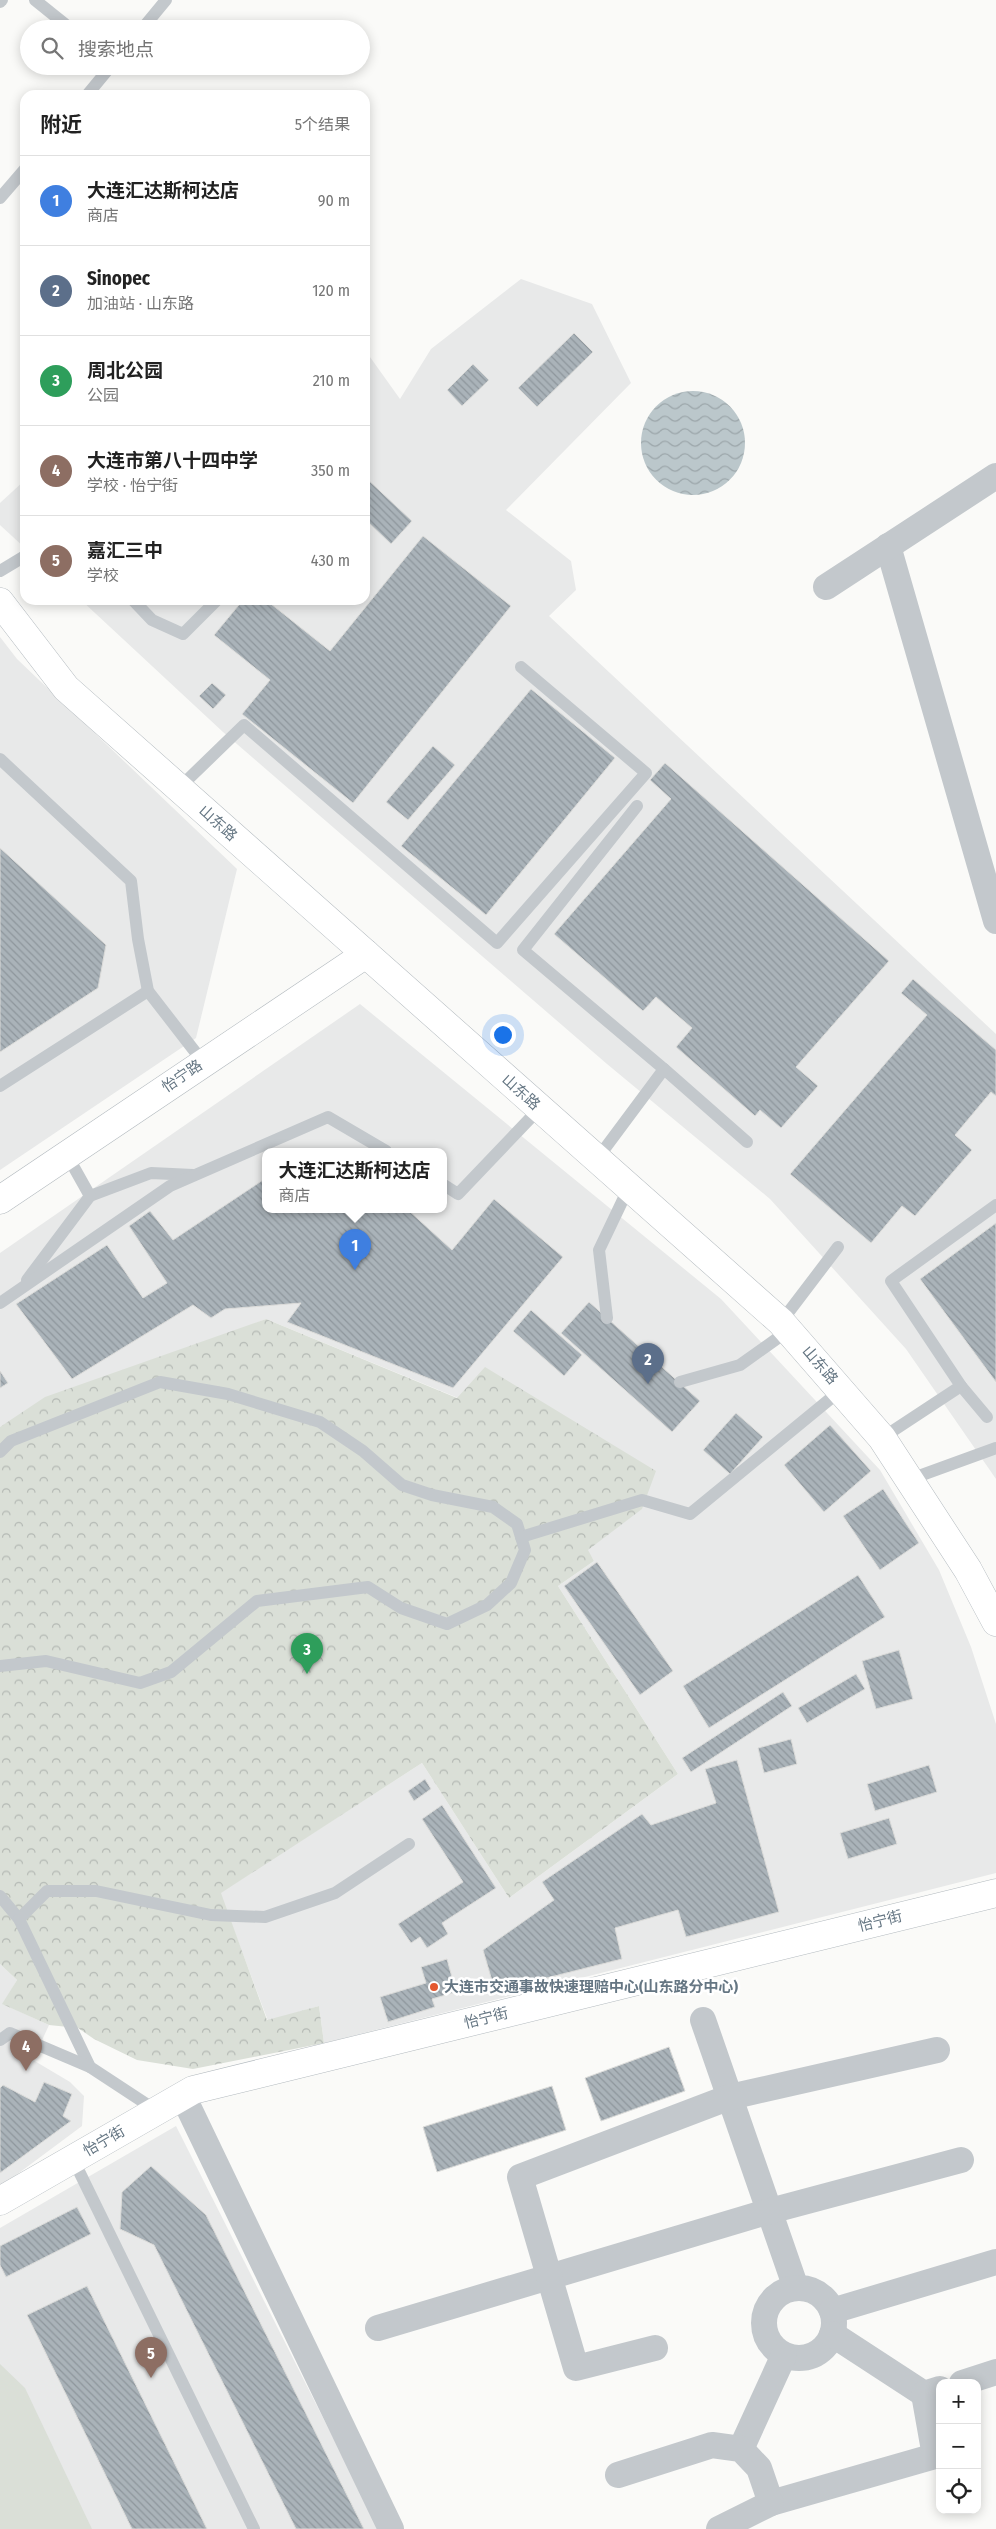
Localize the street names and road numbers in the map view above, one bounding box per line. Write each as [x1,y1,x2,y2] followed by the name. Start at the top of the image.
[195,801,241,845] street label: 山东路
[158,1056,206,1096] street label: 怡宁路
[498,1070,544,1114] street label: 山东路
[798,1342,842,1388] street label: 山东路
[856,1907,904,1935] street label: 怡宁街
[462,2004,510,2032] street label: 怡宁街
[80,2122,128,2160] street label: 怡宁街

